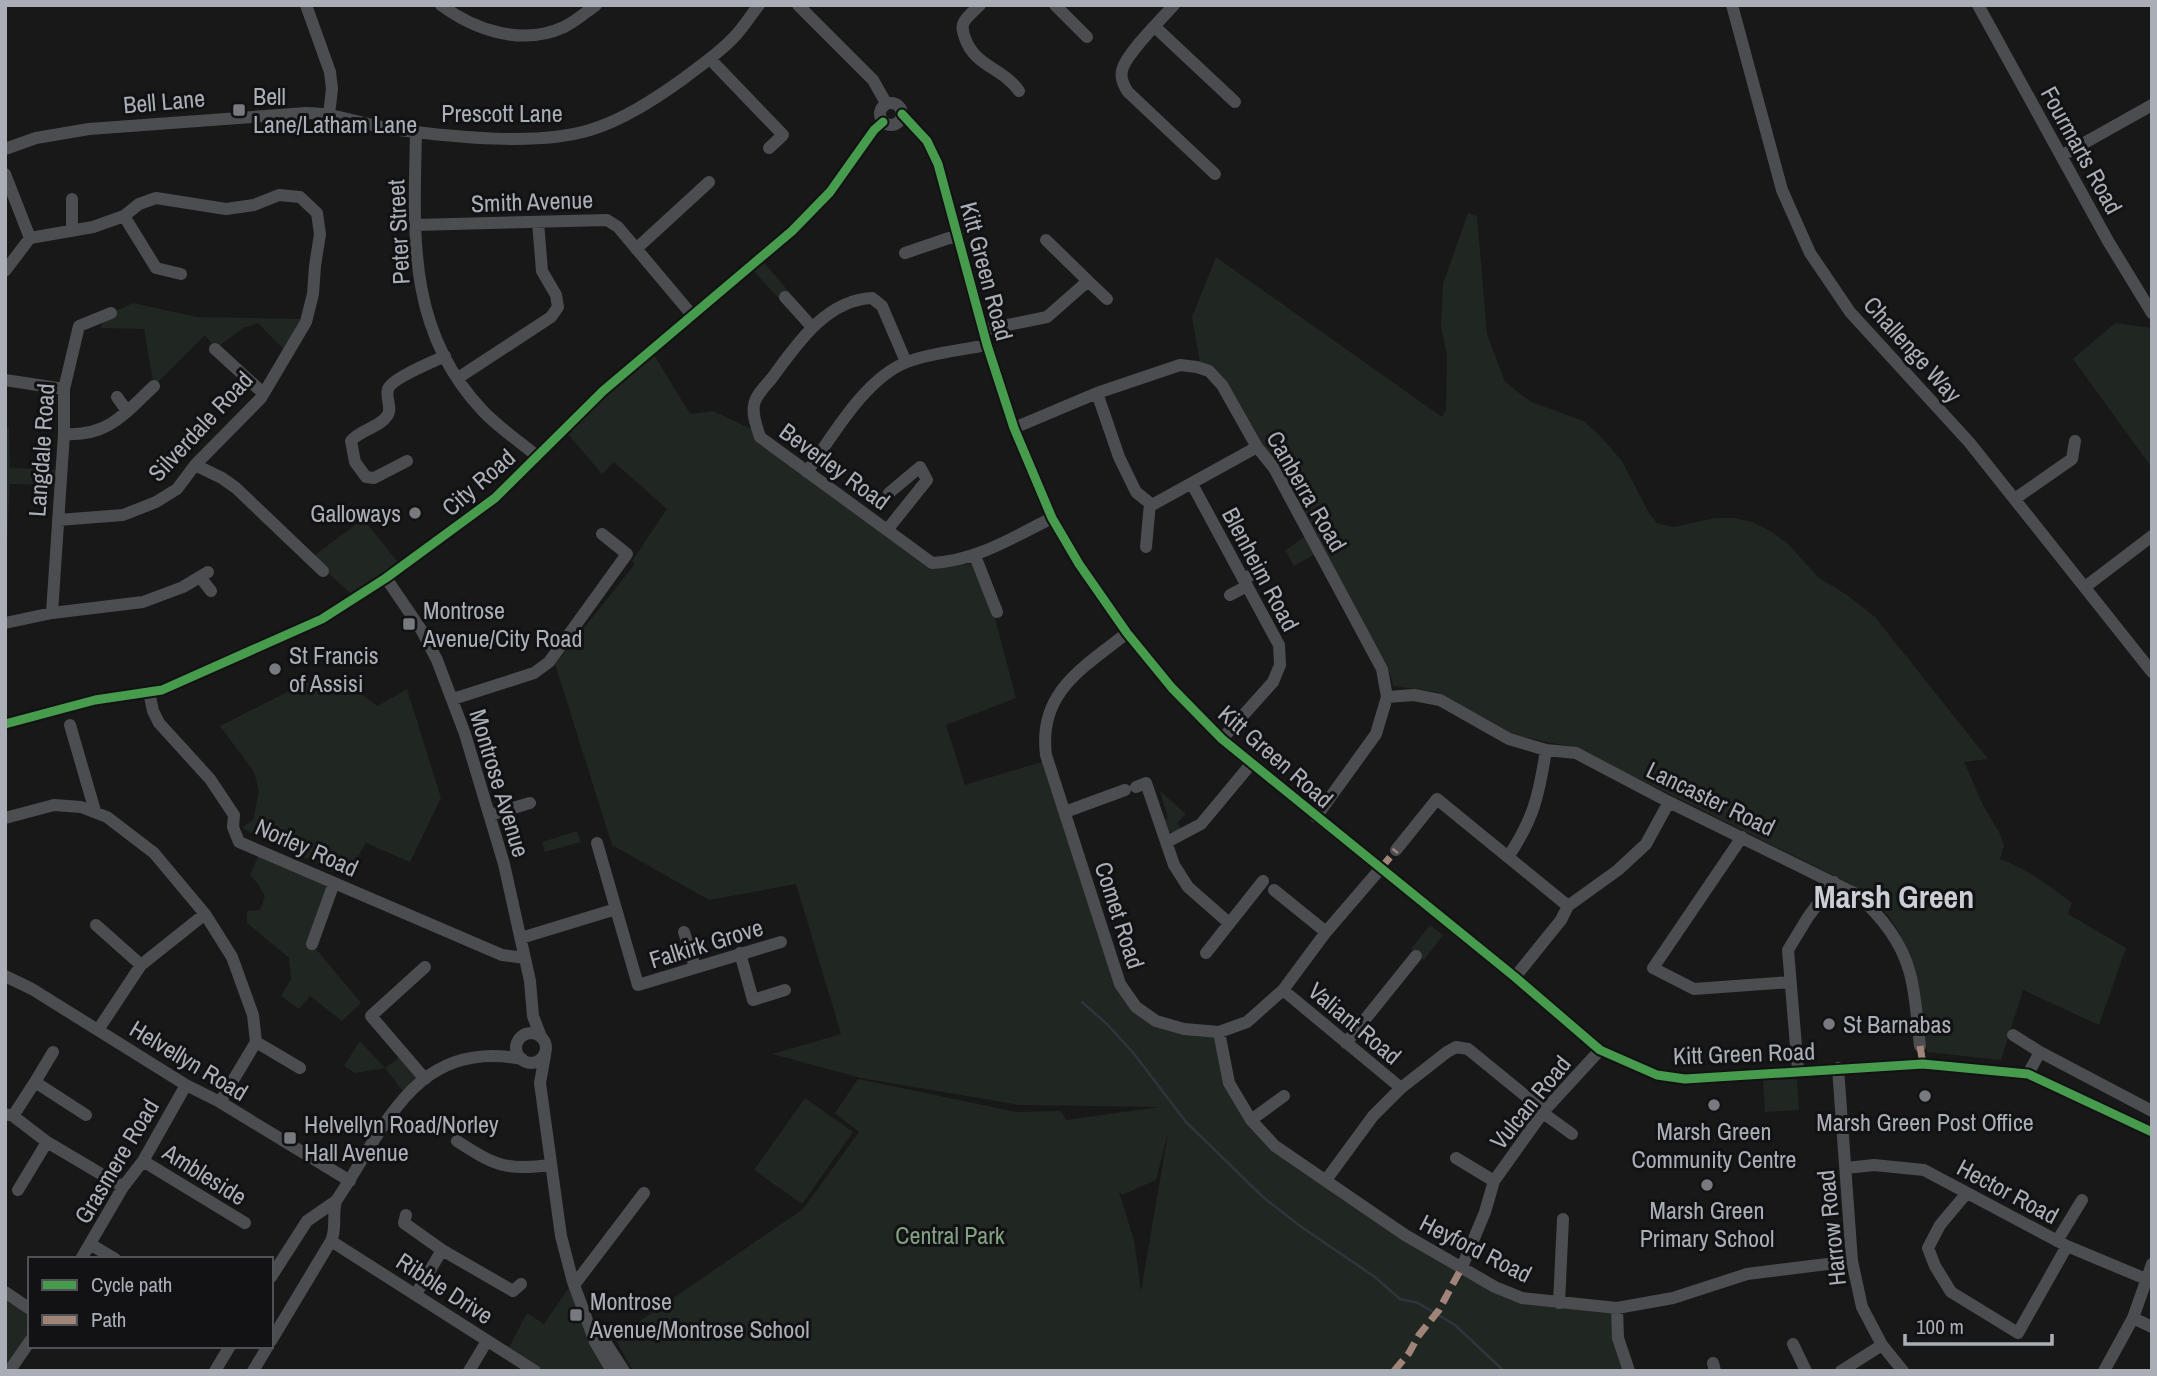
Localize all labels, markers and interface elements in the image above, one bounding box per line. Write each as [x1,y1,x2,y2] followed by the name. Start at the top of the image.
[253,80,417,140] place label: Bell Lane/Latham Lane
[2034,80,2130,220] street label: Fourmarts Road
[122,81,206,121] street label: Bell Lane
[441,97,563,129] street label: Prescott Lane
[231,102,247,118] marker: Bell Lane/Latham Lane
[379,178,417,285] street label: Peter Street
[470,183,594,219] street label: Smith Avenue
[953,198,1021,344] street label: Kitt Green Road
[1857,289,1969,409] street label: Challenge Way
[141,364,259,488] street label: Silverdale Road
[20,382,62,518] street label: Langdale Road
[773,415,897,517] street label: Beverley Road
[1260,425,1354,557] street label: Canberra Road
[434,441,522,523] street label: City Road
[310,497,401,529] place label: Galloways
[1215,502,1307,636] street label: Blenheim Road
[407,505,423,521] marker: Galloways
[422,594,582,654] place label: Montrose Avenue/City Road
[401,616,417,632] marker: Montrose Avenue/City Road
[289,639,379,699] place label: St Francis of Assisi
[267,661,283,677] marker: St Francis of Assisi
[1212,697,1340,815] street label: Kitt Green Road
[462,705,538,861] street label: Montrose Avenue
[1642,753,1780,843] street label: Lancaster Road
[251,810,363,884] street label: Norley Road
[1088,858,1152,972] street label: Comet Road
[1814,875,1974,918] district label: Marsh Green
[645,911,767,975] street label: Falkirk Grove
[1302,975,1408,1071] street label: Valiant Road
[1843,1008,1951,1040] place label: St Barnabas
[124,1012,254,1108] street label: Helvellyn Road
[1821,1016,1837,1032] marker: St Barnabas
[1672,1035,1816,1071] street label: Kitt Green Road
[1482,1048,1578,1156] street label: Vulcan Road
[1917,1088,1933,1104] marker: Marsh Green Post Office
[66,1093,166,1229] street label: Grasmere Road
[1706,1097,1722,1113] marker: Marsh Green Community Centre
[1816,1106,2034,1138] place label: Marsh Green Post Office
[304,1108,499,1168] place label: Helvellyn Road/Norley Hall Avenue
[1631,1115,1797,1175] place label: Marsh Green Community Centre
[282,1130,298,1146] marker: Helvellyn Road/Norley Hall Avenue
[156,1135,253,1212] street label: Ambleside
[1952,1151,2064,1231] street label: Hector Road
[1809,1169,1853,1287] street label: Harrow Road
[1699,1177,1715,1193] marker: Marsh Green Primary School
[1640,1194,1774,1254] place label: Marsh Green Primary School
[1415,1206,1537,1290] street label: Heyford Road
[895,1219,1005,1251] park label: Central Park
[390,1245,500,1331] street label: Ribble Drive
[28,1257,273,1348] legend
[91,1270,172,1299] text: Cycle path
[589,1285,810,1345] place label: Montrose Avenue/Montrose School
[1905,1302,2052,1346] scale bar
[91,1305,126,1334] text: Path
[568,1307,584,1323] marker: Montrose Avenue/Montrose School
[1916,1312,1964,1341] text: 100 m

